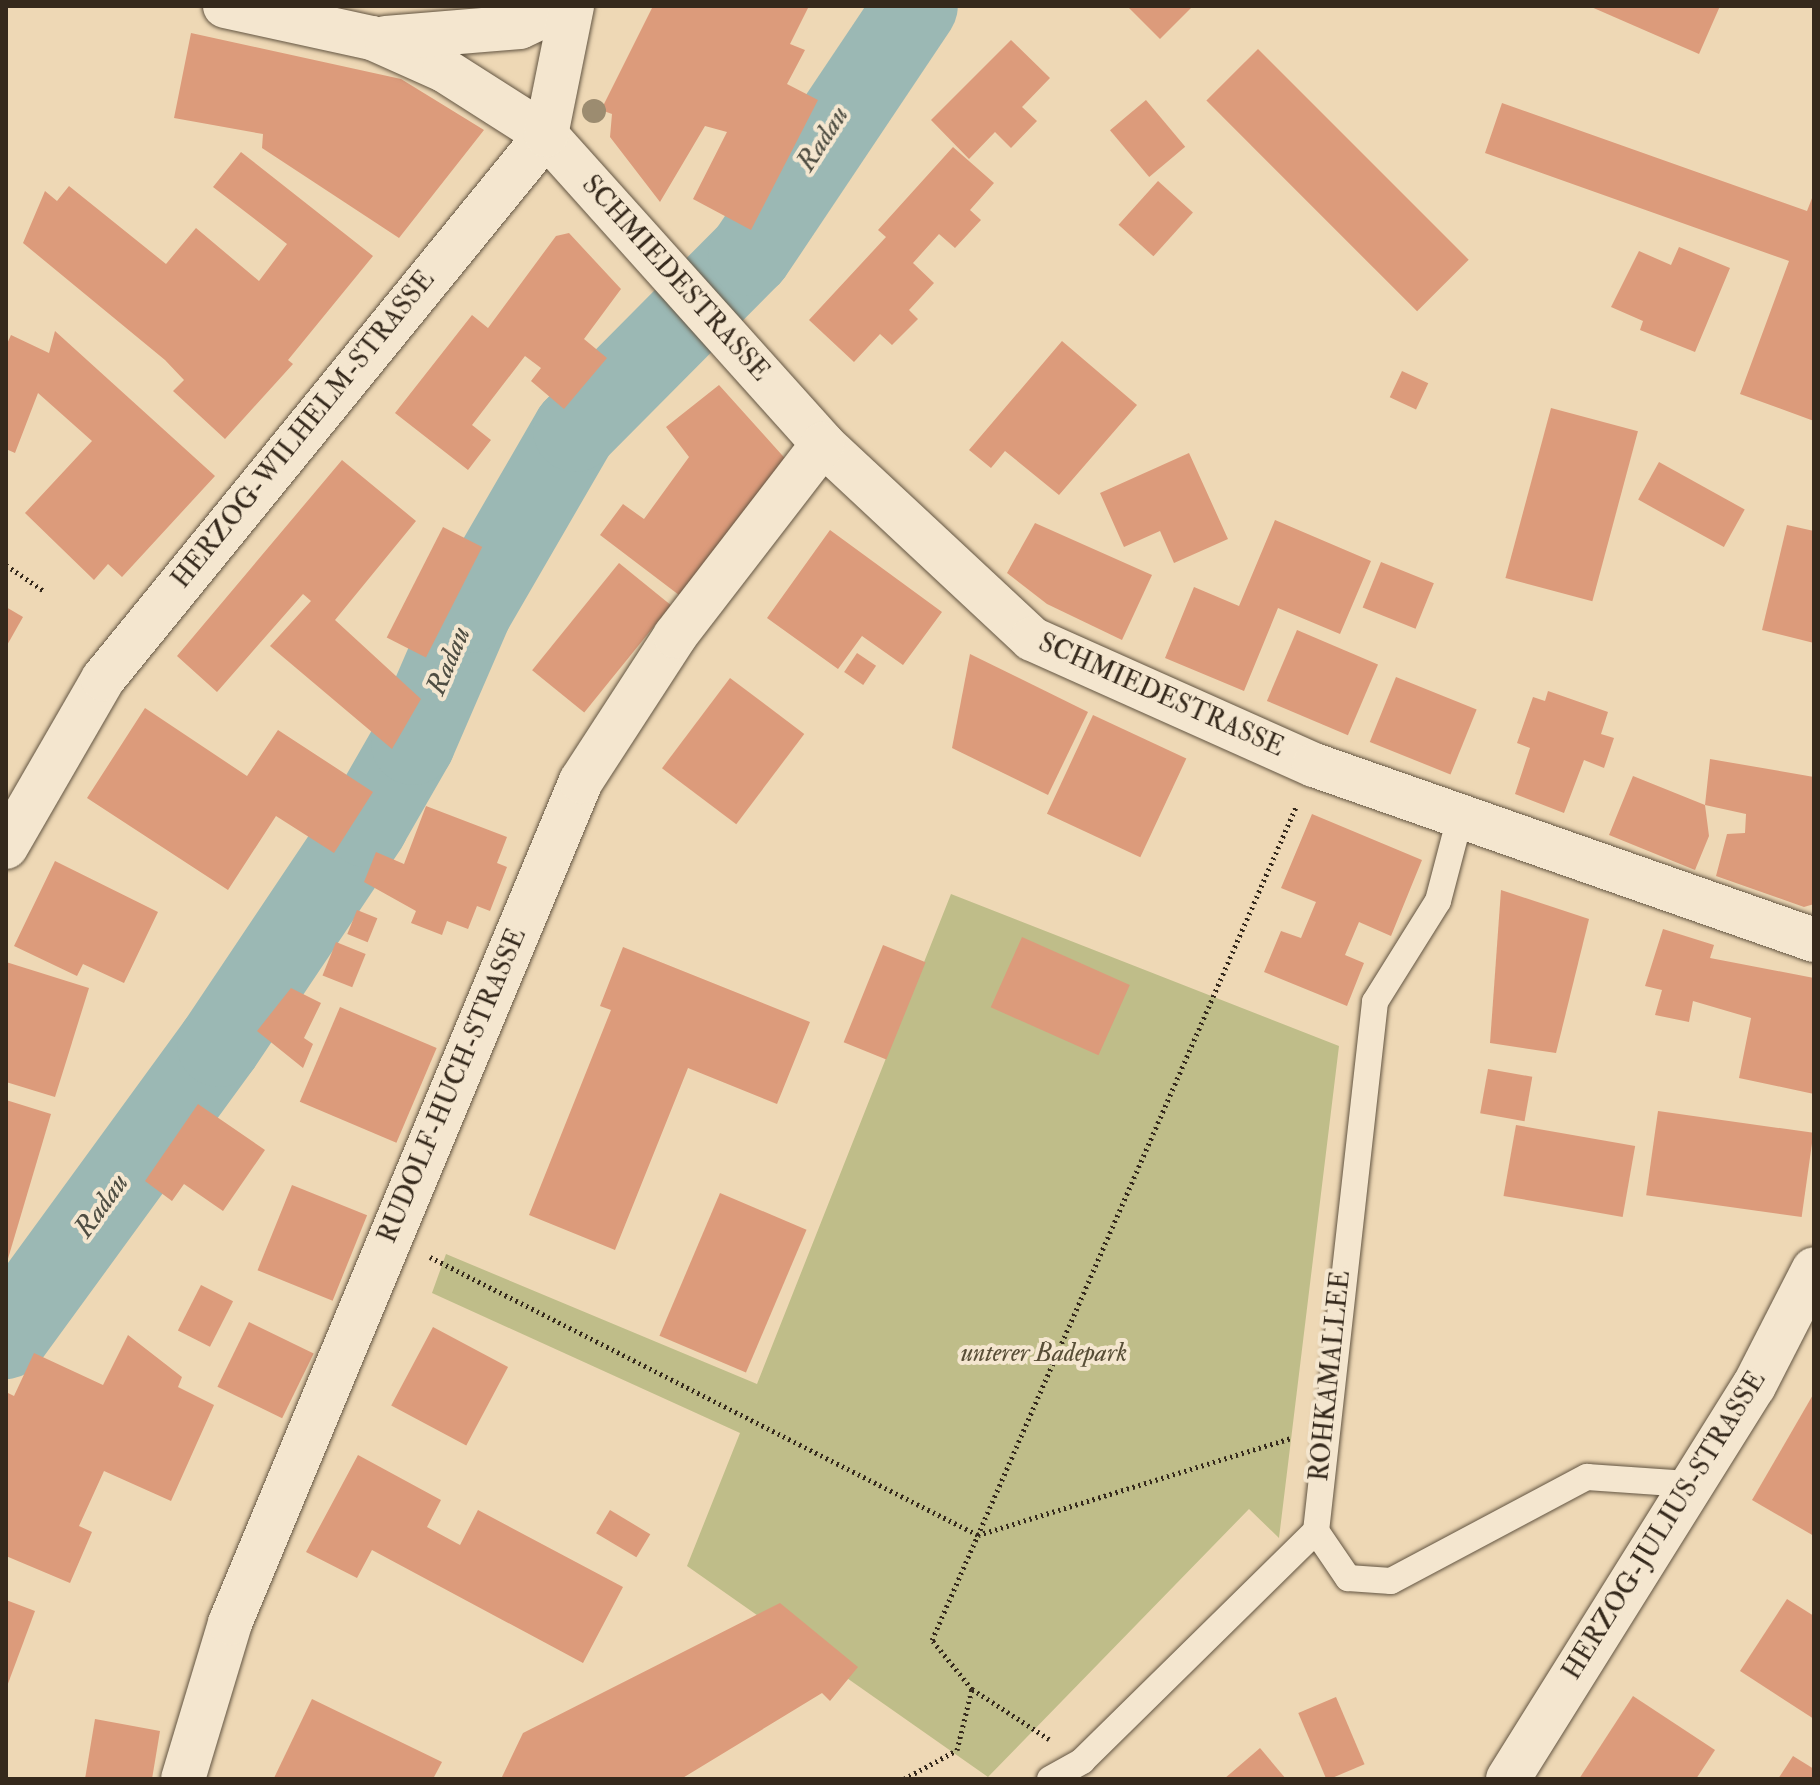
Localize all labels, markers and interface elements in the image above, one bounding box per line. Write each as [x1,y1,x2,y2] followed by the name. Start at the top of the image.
[790,100,856,178] water label: Radau
[575,170,775,388] street label: SCHMIEDESTRASSE
[166,265,442,595] street label: HERZOG-WILHELM-STRASSE
[420,622,478,700] water label: Radau
[1033,628,1289,764] street label: SCHMIEDESTRASSE
[372,924,534,1248] street label: RUDOLF-HUCH-STRASSE
[68,1168,136,1244] water label: Radau
[1304,1269,1358,1483] street label: ROHKAMALLEE
[961,1338,1127,1370] park label: unterer Badepark
[1557,1366,1773,1686] street label: HERZOG-JULIUS-STRASSE

